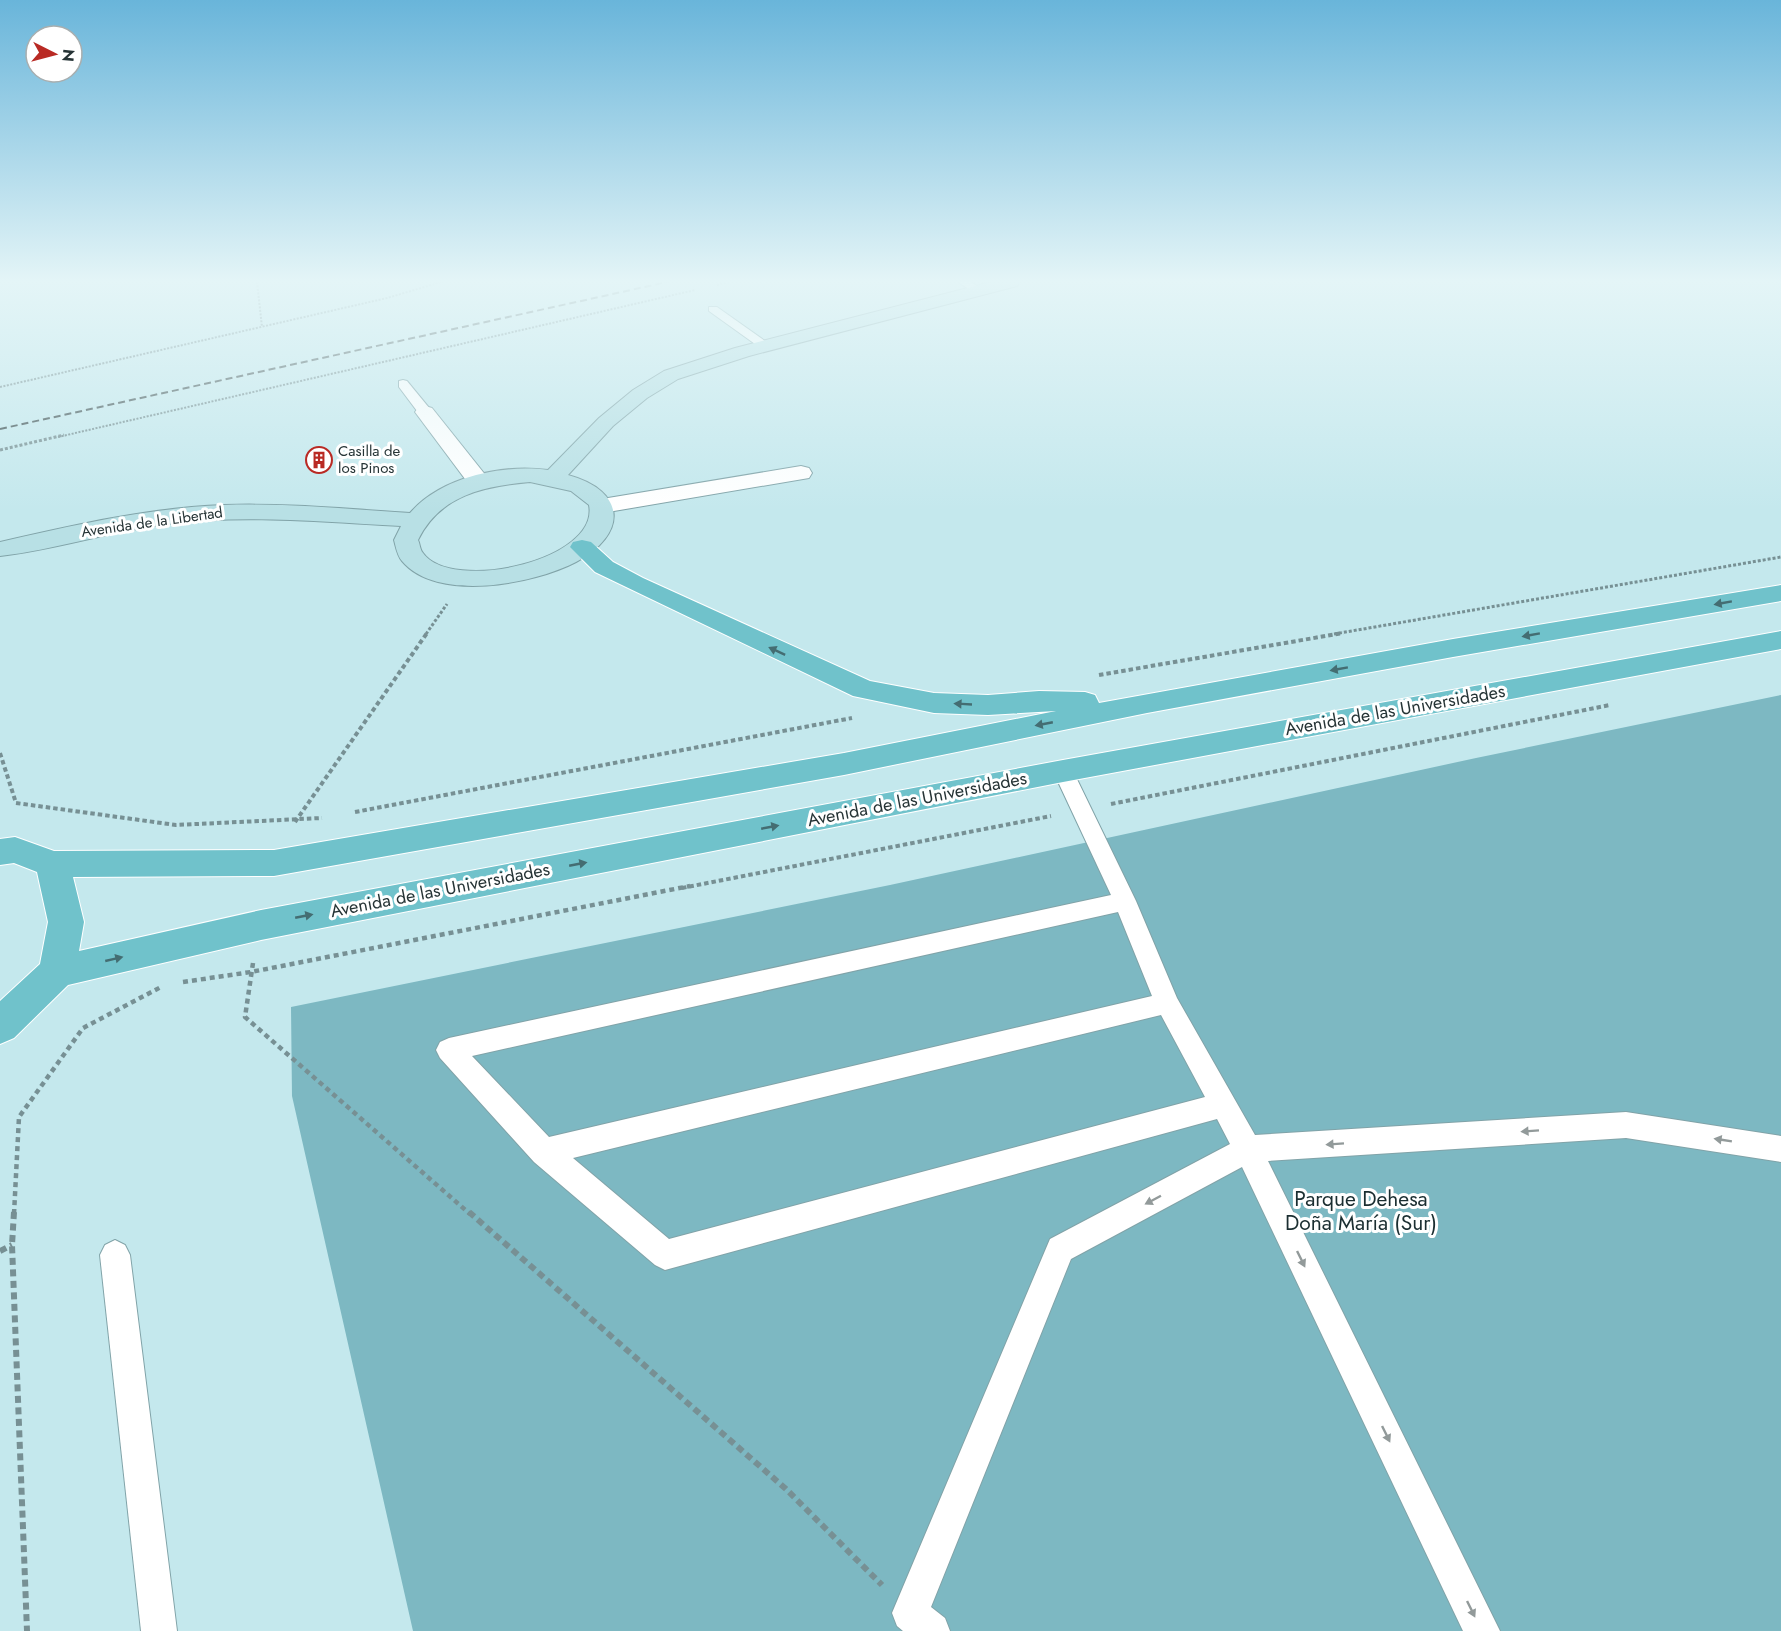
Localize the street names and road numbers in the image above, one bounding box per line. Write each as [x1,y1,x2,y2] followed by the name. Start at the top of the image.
[80,501,224,543] street label: Avenida de la Libertad
[1283,678,1507,742] street label: Avenida de las Universidades
[805,765,1029,833] street label: Avenida de las Universidades
[328,856,552,924] street label: Avenida de las Universidades

